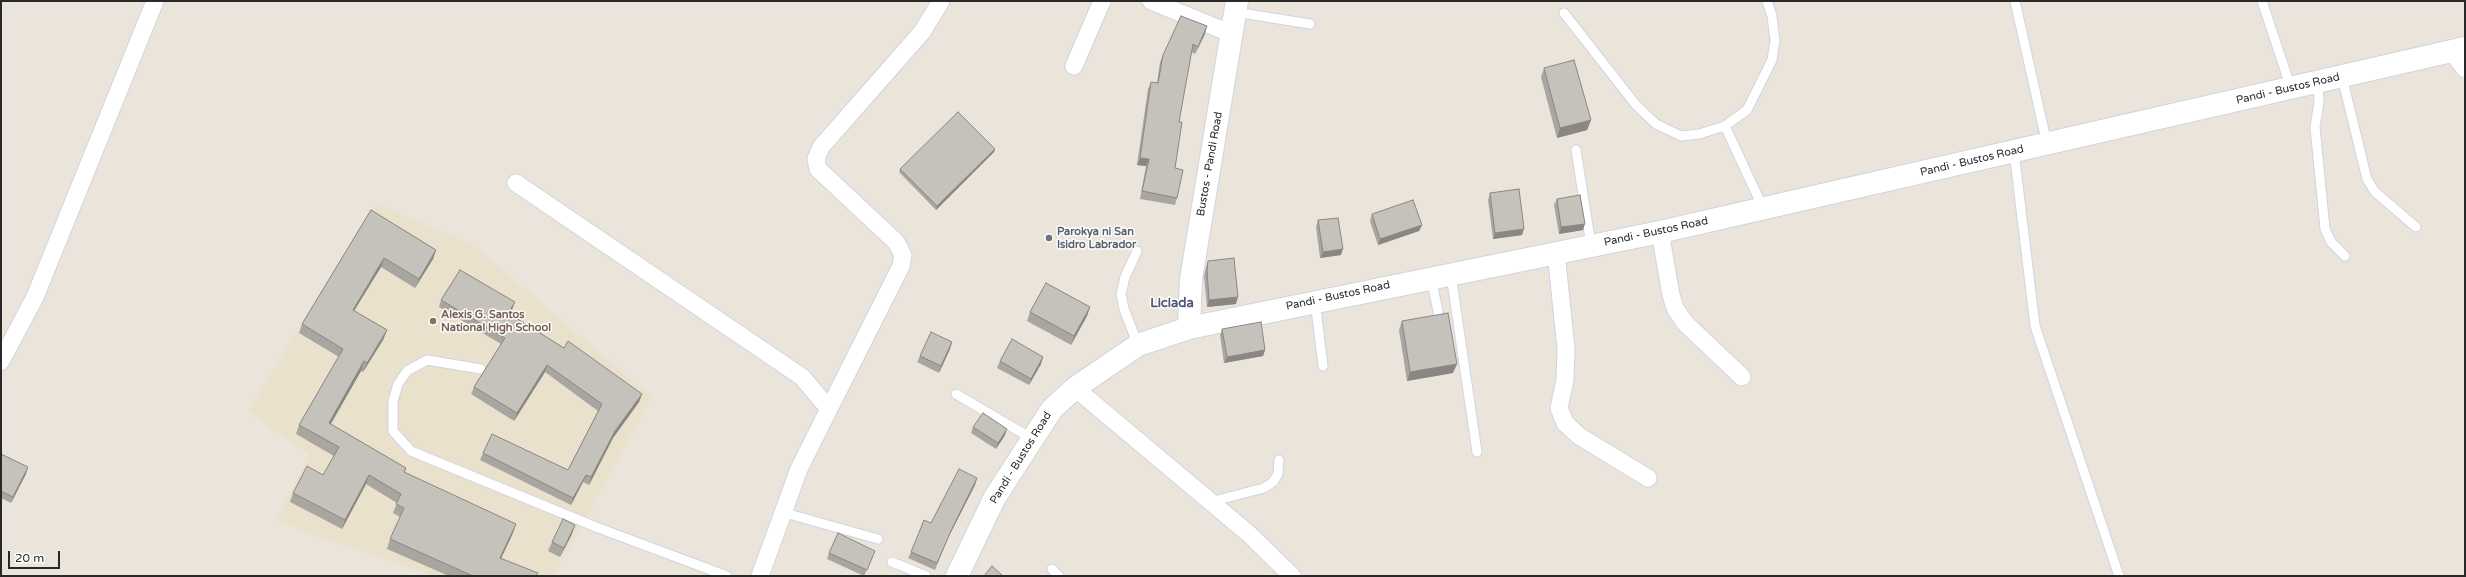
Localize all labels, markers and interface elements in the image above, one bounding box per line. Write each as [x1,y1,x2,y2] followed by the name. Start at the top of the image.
[2235,71,2341,107] street label: Pandi - Bustos Road
[1194,111,1226,217] street label: Bustos - Pandi Road
[1919,143,2025,179] street label: Pandi - Bustos Road
[1603,215,1709,249] street label: Pandi - Bustos Road
[1057,225,1136,251] place label: Parokya ni San Isidro Labrador
[1044,233,1054,243] marker: Parokya ni San Isidro Labrador
[1285,279,1391,313] street label: Pandi - Bustos Road
[1150,296,1194,312] district label: Liciada
[441,308,551,334] place label: Alexis G. Santos National High School
[428,316,438,326] marker: Alexis G. Santos National High School
[987,410,1055,506] street label: Pandi - Bustos Road
[10,543,62,569] scale bar
[15,551,44,565] text: 20 m

